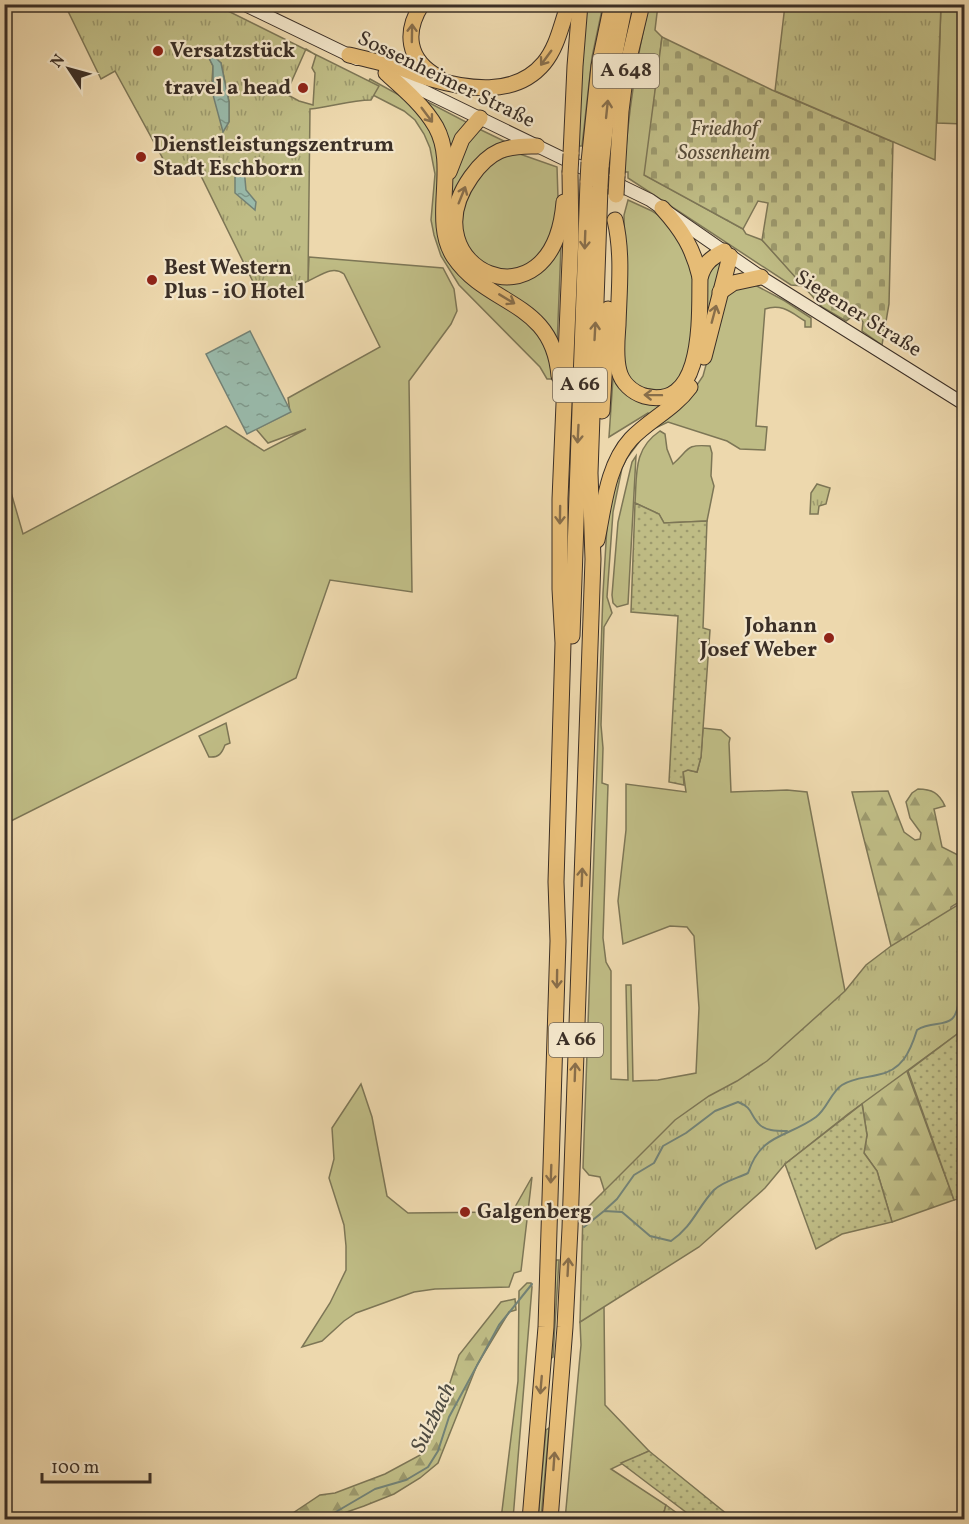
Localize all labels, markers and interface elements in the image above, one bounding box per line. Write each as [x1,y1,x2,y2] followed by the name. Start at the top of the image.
[406,23,418,43] one-way arrow
[352,24,540,136] street label: Sossenheimer Straße
[170,37,295,66] place label: Versatzstück
[39,39,99,99] north arrow
[151,44,165,58] marker: Versatzstück
[46,50,71,73] text: N
[540,50,553,66] one-way arrow
[593,54,659,88] road number: A 648
[165,74,291,103] place label: travel a head
[296,81,310,95] marker: travel a head
[602,99,613,119] one-way arrow
[420,107,433,123] one-way arrow
[678,115,770,168] park label: Friedhof Sossenheim
[153,131,394,184] place label: Dienstleistungszentrum Stadt Eschborn
[134,150,148,164] marker: Dienstleistungszentrum Stadt Eschborn
[457,186,468,204] one-way arrow
[580,229,591,249] one-way arrow
[164,254,305,307] place label: Best Western Plus - iO Hotel
[789,263,927,365] street label: Siegener Straße
[145,273,159,287] marker: Best Western Plus - iO Hotel
[498,293,515,305] one-way arrow
[709,305,721,324] one-way arrow
[589,321,601,341] one-way arrow
[553,368,607,402] road number: A 66
[644,390,664,401] one-way arrow
[573,424,584,444] one-way arrow
[554,504,566,524] one-way arrow
[699,612,817,665] place label: Johann Josef Weber
[822,631,836,645] marker: Johann Josef Weber
[576,867,588,887] one-way arrow
[552,968,563,988] one-way arrow
[549,1023,603,1057] road number: A 66
[569,1062,581,1082] one-way arrow
[545,1163,557,1183] one-way arrow
[477,1198,592,1227] place label: Galgenberg
[458,1205,472,1219] marker: Galgenberg
[562,1257,573,1277] one-way arrow
[535,1375,546,1395] one-way arrow
[404,1378,464,1458] water label: Sulzbach
[42,1446,150,1484] scale bar
[549,1452,560,1472] one-way arrow
[51,1456,100,1481] text: 100 m

